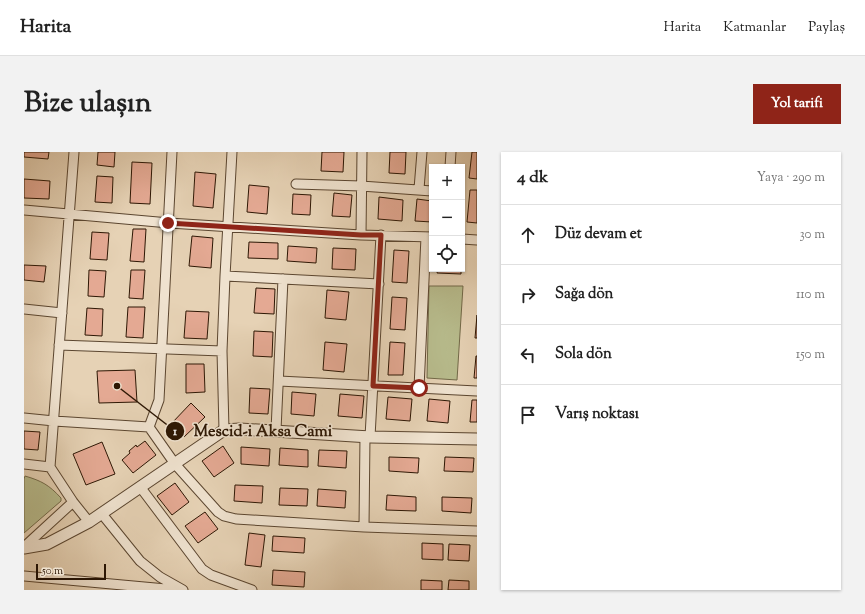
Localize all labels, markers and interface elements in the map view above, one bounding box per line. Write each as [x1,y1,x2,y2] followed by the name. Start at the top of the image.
[20,14,71,41] text: Harita
[664,18,701,38] text: Harita
[723,18,786,38] text: Katmanlar
[808,18,845,38] text: Paylaş
[24,84,152,124] text: Bize ulaşın
[753,84,841,124] button: Yol tarifi
[429,164,465,272] map controls
[429,164,465,200] button: +
[517,166,548,190] text: 4 dk
[757,169,825,187] text: Yaya · 290 m
[429,200,465,236] button: −
[159,214,177,232] route end
[517,224,539,246] icon: ahead
[555,224,642,245] text: Düz devam et
[799,226,825,244] text: 30 m
[429,236,465,272] button: locate
[517,284,539,306] icon: right
[555,284,613,305] text: Sağa dön
[796,286,825,304] text: 110 m
[517,344,539,366] icon: left
[555,344,612,365] text: Sola dön
[796,346,825,364] text: 150 m
[410,379,428,397] route start
[517,404,539,426] icon: arrive
[555,404,639,425] text: Varış noktası
[165,417,340,445] callout: Mescid-i Aksa Cami
[194,421,333,444] text: Mescid-i Aksa Cami
[172,423,178,441] text: 1
[36,562,106,581] scale bar
[42,563,63,579] text: 50 m

